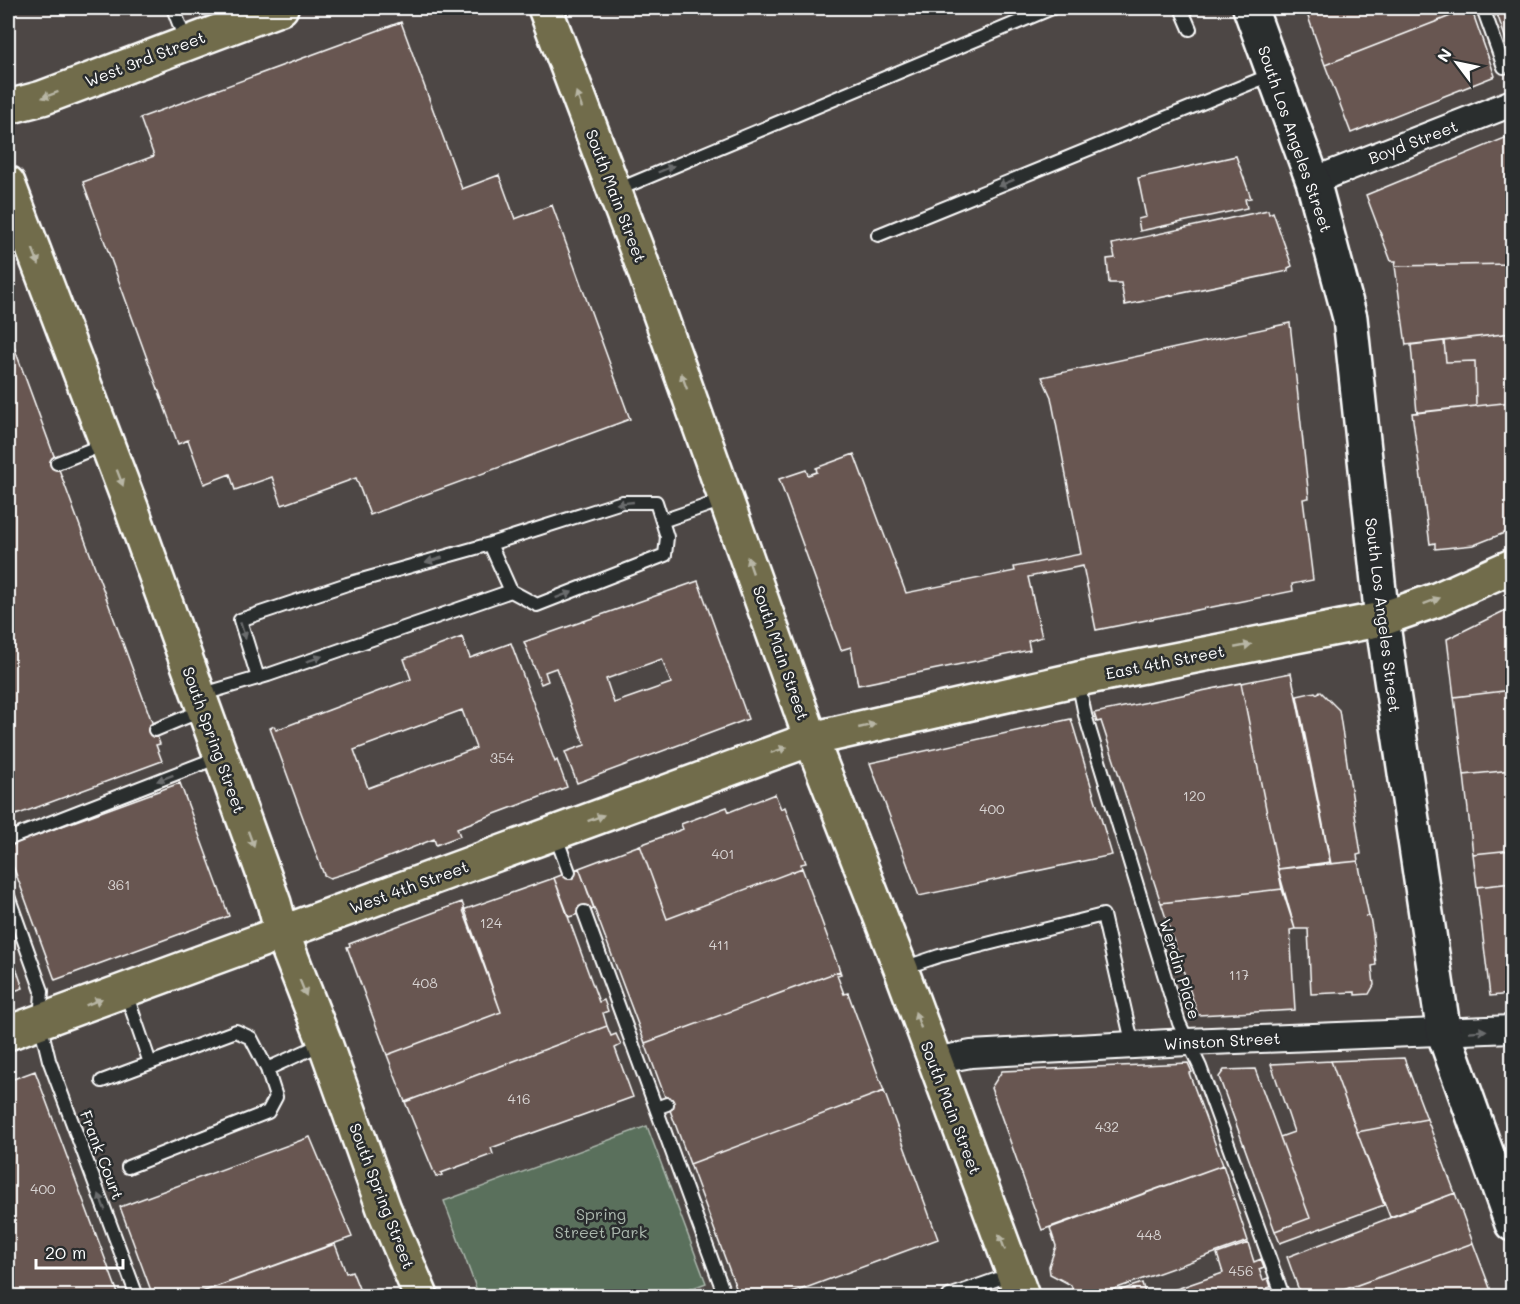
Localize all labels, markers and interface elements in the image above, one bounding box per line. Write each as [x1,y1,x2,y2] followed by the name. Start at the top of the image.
[82,26,208,91] street label: West 3rd Street
[1427,33,1487,93] north arrow
[1254,43,1337,235] street label: South Los Angeles Street
[1432,44,1456,66] text: N
[41,91,59,100] one-way arrow
[574,91,584,109] one-way arrow
[1365,115,1460,168] street label: Boyd Street
[581,126,652,265] street label: South Main Street
[658,164,675,173] one-way arrow
[997,179,1015,188] one-way arrow
[31,248,41,266] one-way arrow
[679,372,689,390] one-way arrow
[115,470,125,488] one-way arrow
[615,498,634,508] one-way arrow
[1361,516,1406,714] street label: South Los Angeles Street
[425,556,443,565] one-way arrow
[744,556,754,574] one-way arrow
[749,583,814,723] street label: South Main Street
[555,589,573,599] one-way arrow
[1424,596,1442,606] one-way arrow
[239,622,249,640] one-way arrow
[1104,640,1226,683] street label: East 4th Street
[1234,641,1253,650] one-way arrow
[305,653,323,663] one-way arrow
[178,664,251,816] street label: South Spring Street
[858,720,877,730] one-way arrow
[770,744,788,754] one-way arrow
[490,748,515,767] house number: 354
[156,773,174,783] one-way arrow
[1183,786,1206,805] house number: 120
[979,799,1005,818] house number: 400
[587,813,605,822] one-way arrow
[246,830,256,848] one-way arrow
[711,844,735,863] house number: 401
[346,855,471,918] street label: West 4th Street
[108,875,130,894] house number: 361
[480,913,503,932] house number: 124
[1155,916,1206,1022] street label: Werdin Place
[709,935,729,954] house number: 411
[1229,965,1249,984] house number: 117
[412,973,438,992] house number: 408
[299,979,308,997] one-way arrow
[85,996,103,1006] one-way arrow
[913,1011,923,1029] one-way arrow
[1469,1026,1488,1036] one-way arrow
[1163,1027,1281,1054] street label: Winston Street
[916,1038,987,1177] street label: South Main Street
[508,1089,530,1108] house number: 416
[76,1107,129,1203] street label: Frank Court
[1095,1117,1119,1136] house number: 432
[345,1120,420,1272] street label: South Spring Street
[30,1179,56,1198] house number: 400
[97,1193,107,1211] one-way arrow
[555,1203,647,1242] park label: Spring Street Park
[1137,1225,1161,1244] house number: 448
[36,1232,123,1270] scale bar
[996,1233,1006,1251] one-way arrow
[45,1240,86,1264] text: 20 m
[1229,1261,1253,1280] house number: 456

